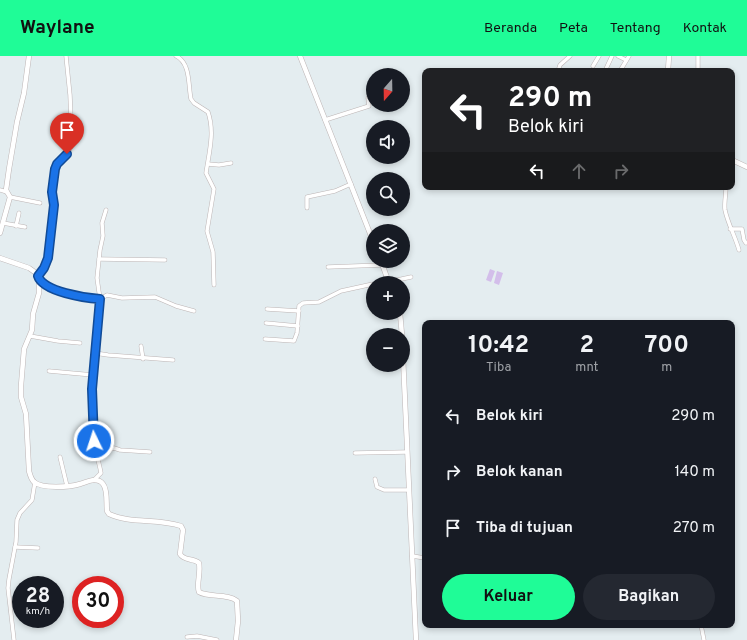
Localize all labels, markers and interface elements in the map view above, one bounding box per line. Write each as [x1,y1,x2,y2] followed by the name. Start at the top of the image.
[20,16,95,40] text: Waylane
[484,20,537,37] text: Beranda
[559,20,588,37] text: Peta
[610,20,661,37] text: Tentang
[683,20,727,37] text: Kontak
[366,68,410,112] north arrow
[366,68,410,372] map controls
[508,81,592,117] text: 290 m
[442,84,494,136] icon: left
[50,113,84,154] pin
[508,116,584,139] text: Belok kiri
[56,119,78,141] icon: arrive
[366,120,410,164] button: sound
[526,160,548,182] icon: left
[568,160,590,182] icon: ahead
[610,160,632,182] icon: right
[366,172,410,216] button: search
[366,224,410,268] button: layers
[366,276,410,320] button: +
[366,328,410,372] button: −
[468,331,529,361] text: 10:42
[580,331,594,361] text: 2
[644,331,689,361] text: 700
[486,360,511,376] text: Tiba
[575,360,598,376] text: mnt
[661,360,672,376] text: m
[442,405,464,427] icon: left
[476,407,543,426] text: Belok kiri
[671,407,715,426] text: 290 m
[73,420,115,462] position arrow
[442,461,464,483] icon: right
[476,463,563,482] text: Belok kanan
[675,463,715,482] text: 140 m
[442,517,464,539] icon: arrive
[476,519,573,538] text: Tiba di tujuan
[673,519,715,538] text: 270 m
[442,574,575,620] button: Keluar
[583,574,715,620] button: Bagikan
[72,576,124,628] speed limit sign: 30
[26,584,50,610] text: 28
[26,605,50,618] text: km/h

